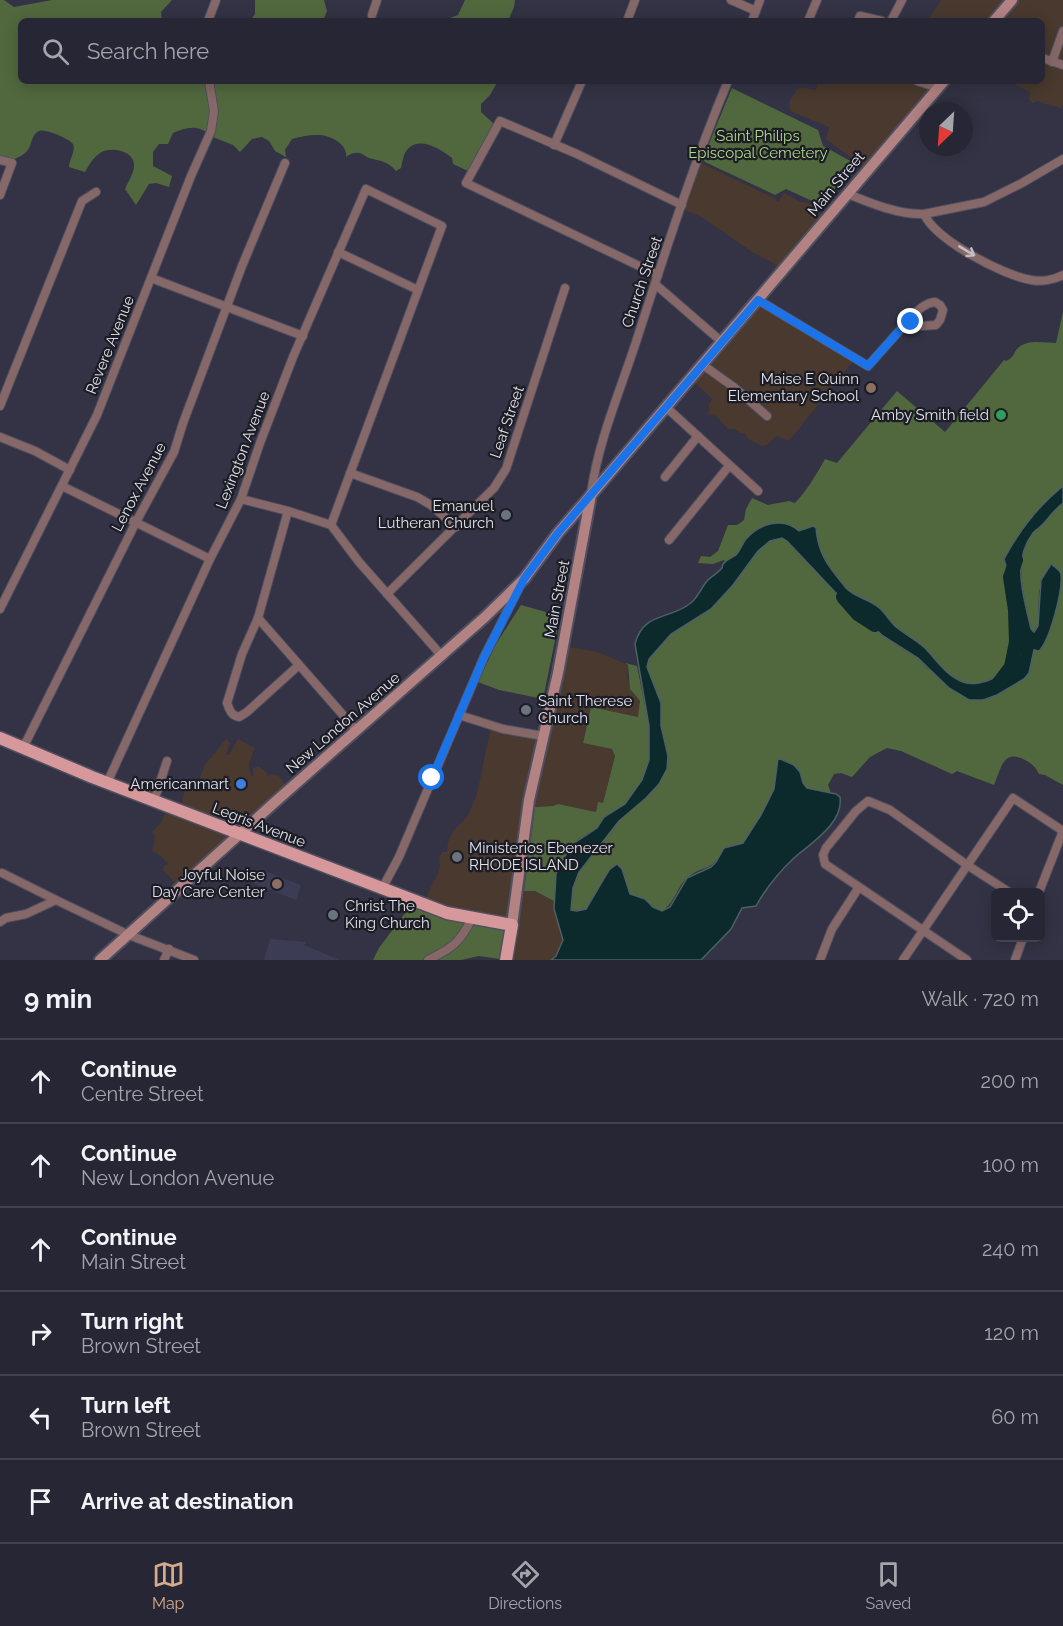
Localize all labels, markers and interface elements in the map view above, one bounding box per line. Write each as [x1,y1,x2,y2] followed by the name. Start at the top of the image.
[18,18,1045,84] search box
[39,35,72,68] icon: search
[87,38,209,64] text: Search here
[919,102,973,156] north arrow
[688,127,828,162] park label: Saint Philips Episcopal Cemetery
[804,148,868,220] street label: Main Street
[618,234,666,330] street label: Church Street
[958,246,975,258] one-way arrow
[82,293,138,397] street label: Revere Avenue
[897,308,923,334] route end
[728,370,860,405] place label: Maise E Quinn Elementary School
[864,381,878,395] marker: Maise E Quinn Elementary School
[486,383,528,461] street label: Leaf Street
[212,388,274,511] street label: Lexington Avenue
[871,406,989,424] place label: Amby Smith field
[994,408,1008,422] marker: Amby Smith field
[108,439,170,535] street label: Lenox Avenue
[378,497,495,532] place label: Emanuel Lutheran Church
[499,508,513,522] marker: Emanuel Lutheran Church
[541,559,573,639] street label: Main Street
[282,669,404,777] street label: New London Avenue
[538,692,632,727] place label: Saint Therese Church
[519,703,533,717] marker: Saint Therese Church
[418,764,444,790] route start
[130,775,229,793] place label: Americanmart
[234,777,248,791] marker: Americanmart
[210,799,308,851] street label: Legris Avenue
[469,839,614,874] place label: Ministerios Ebenezer RHODE ISLAND
[450,850,464,864] marker: Ministerios Ebenezer RHODE ISLAND
[152,866,266,901] place label: Joyful Noise Day Care Center
[270,877,284,891] marker: Joyful Noise Day Care Center
[991,888,1045,942] map controls
[991,888,1045,942] button: locate
[345,897,430,932] place label: Christ The King Church
[326,908,340,922] marker: Christ The King Church
[24,984,92,1014] text: 9 min
[921,987,1039,1011] text: Walk · 720 m
[81,1056,177,1082] text: Continue
[24,1065,57,1098] icon: ahead
[981,1069,1039,1093] text: 200 m
[81,1082,204,1106] text: Centre Street
[81,1140,177,1166] text: Continue
[24,1149,57,1182] icon: ahead
[982,1153,1039,1177] text: 100 m
[81,1166,274,1190] text: New London Avenue
[81,1224,177,1250] text: Continue
[24,1233,57,1266] icon: ahead
[982,1237,1039,1261] text: 240 m
[81,1250,186,1274] text: Main Street
[81,1308,184,1334] text: Turn right
[24,1317,57,1350] icon: right
[984,1321,1039,1345] text: 120 m
[81,1334,201,1358] text: Brown Street
[81,1392,171,1418] text: Turn left
[24,1401,57,1434] icon: left
[991,1405,1039,1429] text: 60 m
[81,1418,201,1442] text: Brown Street
[24,1485,57,1518] icon: arrive
[81,1488,294,1514] text: Arrive at destination
[152,1558,185,1613] tab: Map
[488,1558,562,1613] tab: Directions
[865,1558,911,1613] tab: Saved

